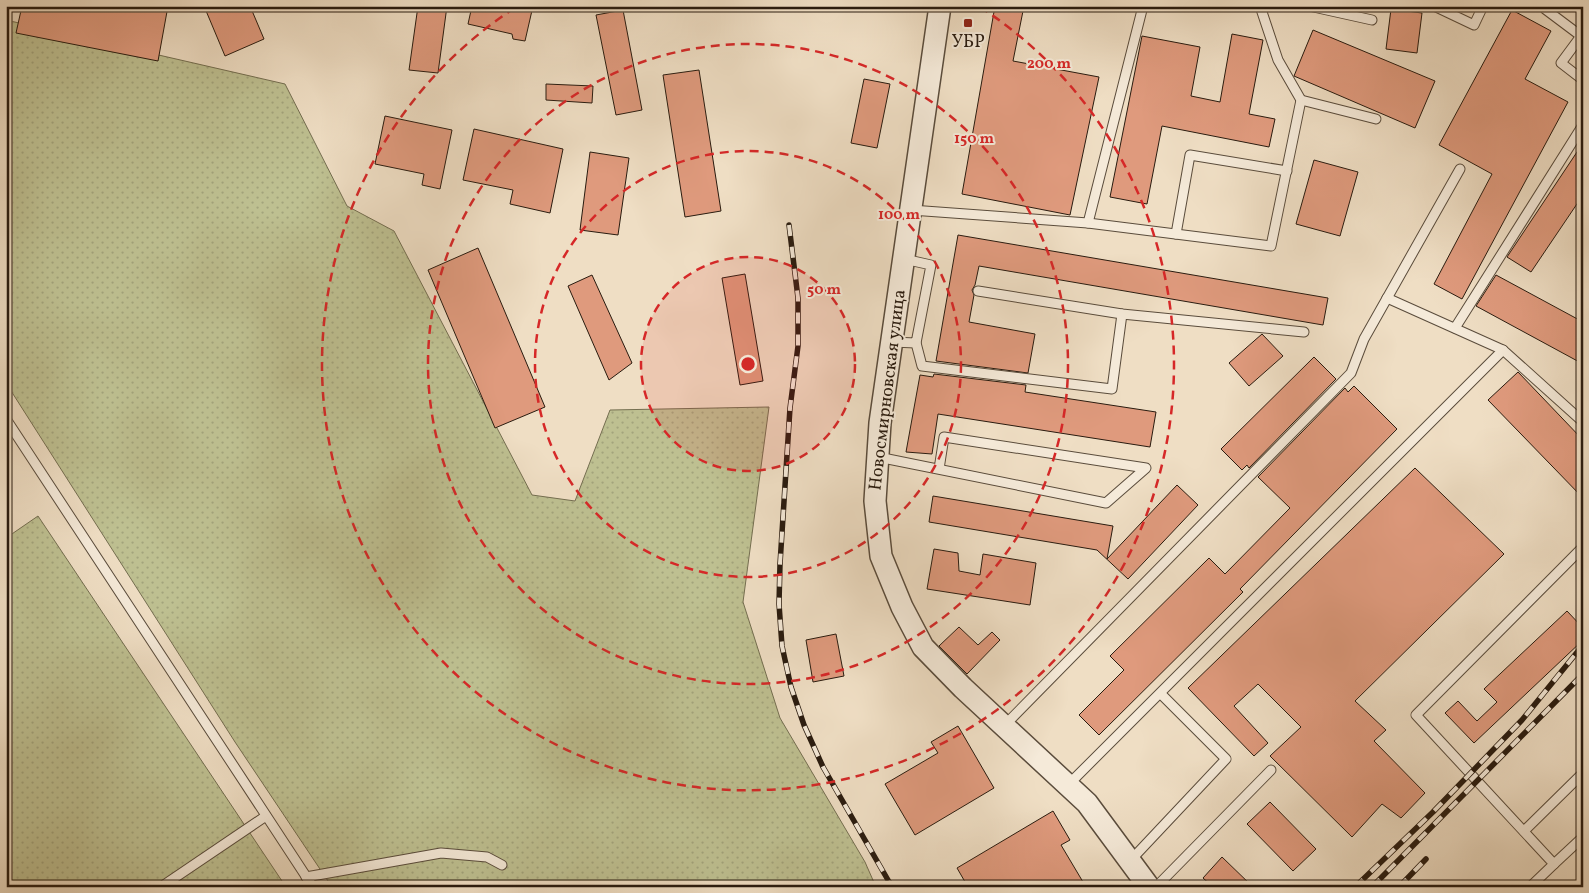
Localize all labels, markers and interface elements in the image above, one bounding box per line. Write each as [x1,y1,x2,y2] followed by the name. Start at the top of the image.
[962,17,974,29] marker: УБР
[951,30,985,55] place label: УБР
[1027,54,1071,75] text: 200 m
[954,129,994,150] text: 150 m
[878,205,921,226] text: 100 m
[807,280,841,301] text: 50 m
[863,288,913,492] street label: Новосмирновская улица
[739,355,757,373] centre of rings

